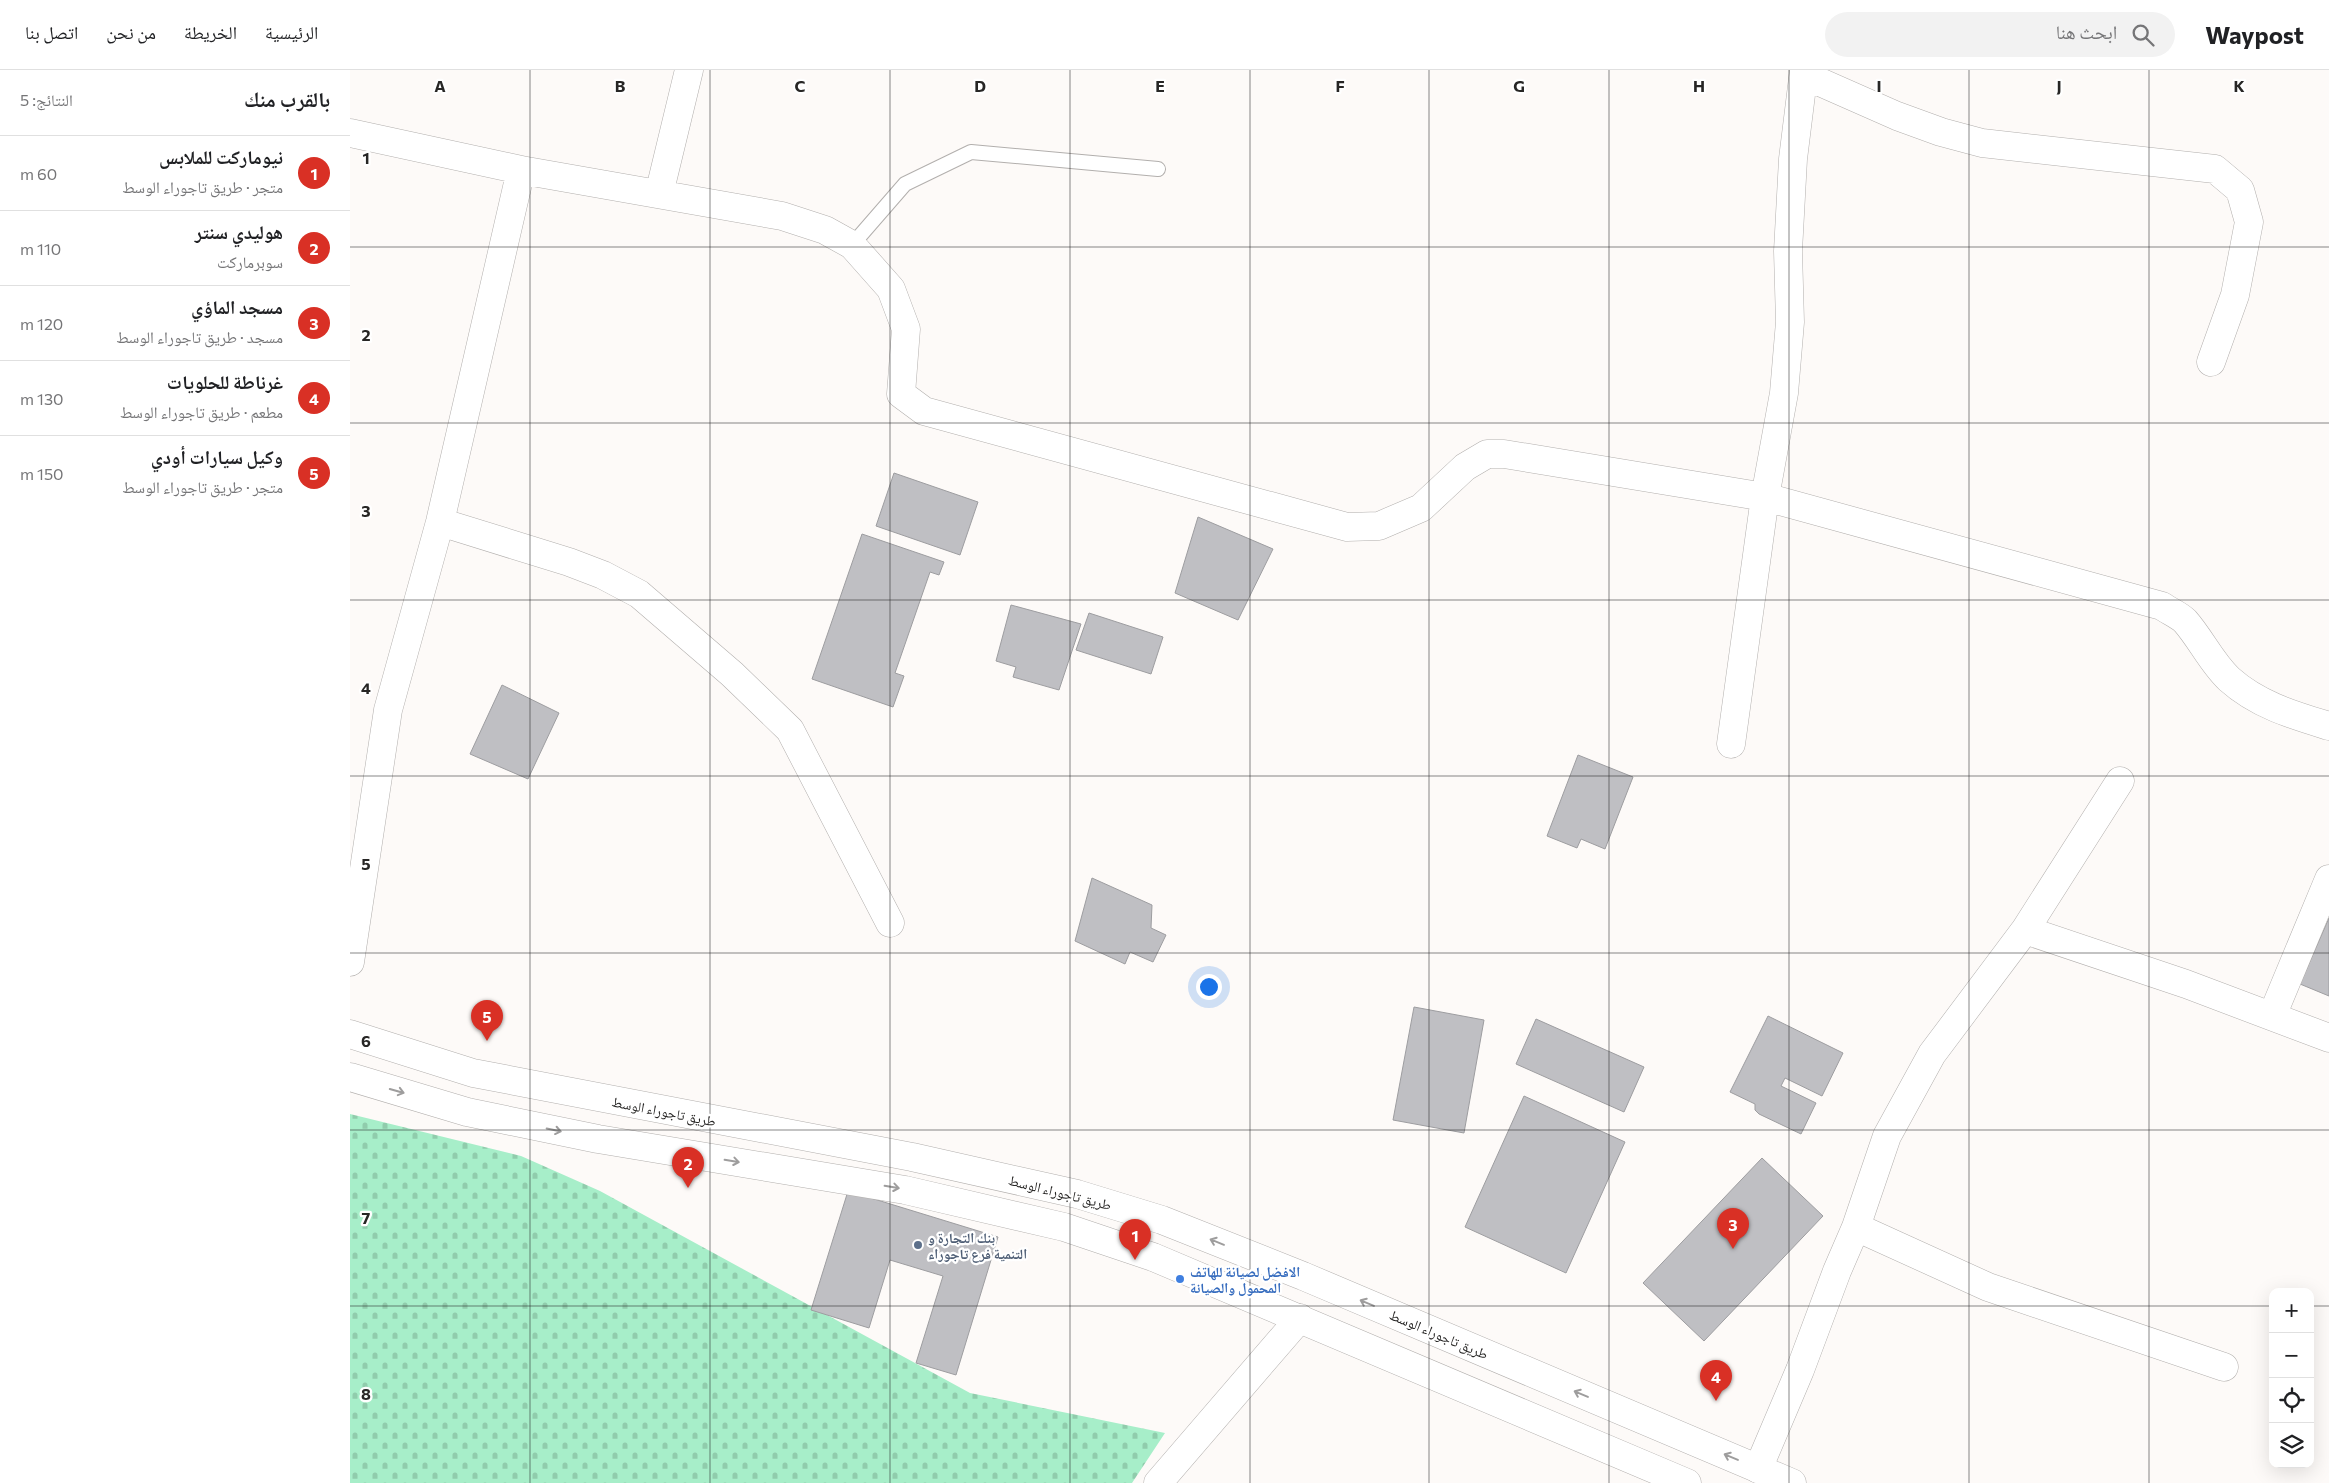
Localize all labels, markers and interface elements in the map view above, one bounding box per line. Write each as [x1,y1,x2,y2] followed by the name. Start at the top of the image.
[1825,12,2175,57] search box
[2056,20,2117,43] text: ابحث هنا
[2205,20,2304,49] text: Waypost
[25,21,78,43] text: اتصل بنا
[106,21,156,43] text: من نحن
[184,21,237,43] text: الخريطة
[265,21,318,43] text: الرئيسية
[2129,21,2157,49] icon: search
[434,76,446,95] text: A
[615,76,626,95] text: B
[795,76,806,95] text: C
[974,76,986,95] text: D
[1155,76,1165,95] text: E
[1335,76,1345,95] text: F
[1513,76,1525,95] text: G
[1693,76,1705,95] text: H
[1876,76,1882,95] text: I
[2056,76,2062,95] text: J
[2233,76,2245,95] text: K
[244,86,330,111] text: بالقرب منك
[20,90,73,109] text: النتائج: 5
[159,145,283,168] text: نيوماركت للملابس
[362,148,370,167] text: 1
[20,164,57,183] text: 60 m
[310,164,318,183] text: 1
[122,177,283,196] text: متجر · طريق تاجوراء الوسط
[195,220,283,243] text: هوليدي سنتر
[20,239,61,258] text: 110 m
[309,239,319,258] text: 2
[217,252,283,271] text: سوبرماركت
[191,295,283,318] text: مسجد الماؤي
[20,314,63,333] text: 120 m
[309,314,319,333] text: 3
[361,325,371,344] text: 2
[116,327,283,346] text: مسجد · طريق تاجوراء الوسط
[167,370,283,393] text: غرناطة للحلويات
[20,389,63,408] text: 130 m
[309,389,319,408] text: 4
[120,402,283,421] text: مطعم · طريق تاجوراء الوسط
[151,445,283,468] text: وكيل سيارات أودي
[20,464,64,483] text: 150 m
[309,464,319,483] text: 5
[122,477,283,496] text: متجر · طريق تاجوراء الوسط
[361,501,371,520] text: 3
[361,678,371,697] text: 4
[361,854,371,873] text: 5
[1196,974,1222,1000] your location
[471,1000,503,1041] pin: 5
[361,1031,371,1050] text: 6
[388,1087,404,1096] one-way arrow
[610,1093,717,1131] street label: طريق تاجوراء الوسط
[546,1125,562,1135] one-way arrow
[672,1147,704,1188] pin: 2
[723,1156,739,1166] one-way arrow
[1006,1171,1113,1215] street label: طريق تاجوراء الوسط
[884,1183,900,1193] one-way arrow
[362,1208,371,1227] text: 7
[1717,1208,1749,1249] pin: 3
[1119,1219,1151,1260] pin: 1
[928,1229,1027,1263] place label: بنك التجارة و التنمية فرع تاجوراء
[1210,1237,1225,1246] one-way arrow
[912,1239,924,1251] marker: بنك التجارة و التنمية فرع تاجوراء
[1190,1263,1300,1296] place label: الافضل لصيانة للهاتف المحمول والصيانة
[1174,1273,1186,1285] marker: الافضل لصيانة للهاتف المحمول والصيانة
[2269,1288,2314,1468] map controls
[2269,1288,2314,1333] button: +
[1360,1298,1375,1308] one-way arrow
[1386,1306,1491,1364] street label: طريق تاجوراء الوسط
[2269,1333,2314,1378] button: −
[1700,1360,1732,1401] pin: 4
[2269,1378,2314,1423] button: locate
[361,1384,371,1403] text: 8
[1574,1389,1589,1399] one-way arrow
[2269,1423,2314,1468] button: layers
[1724,1452,1739,1462] one-way arrow

